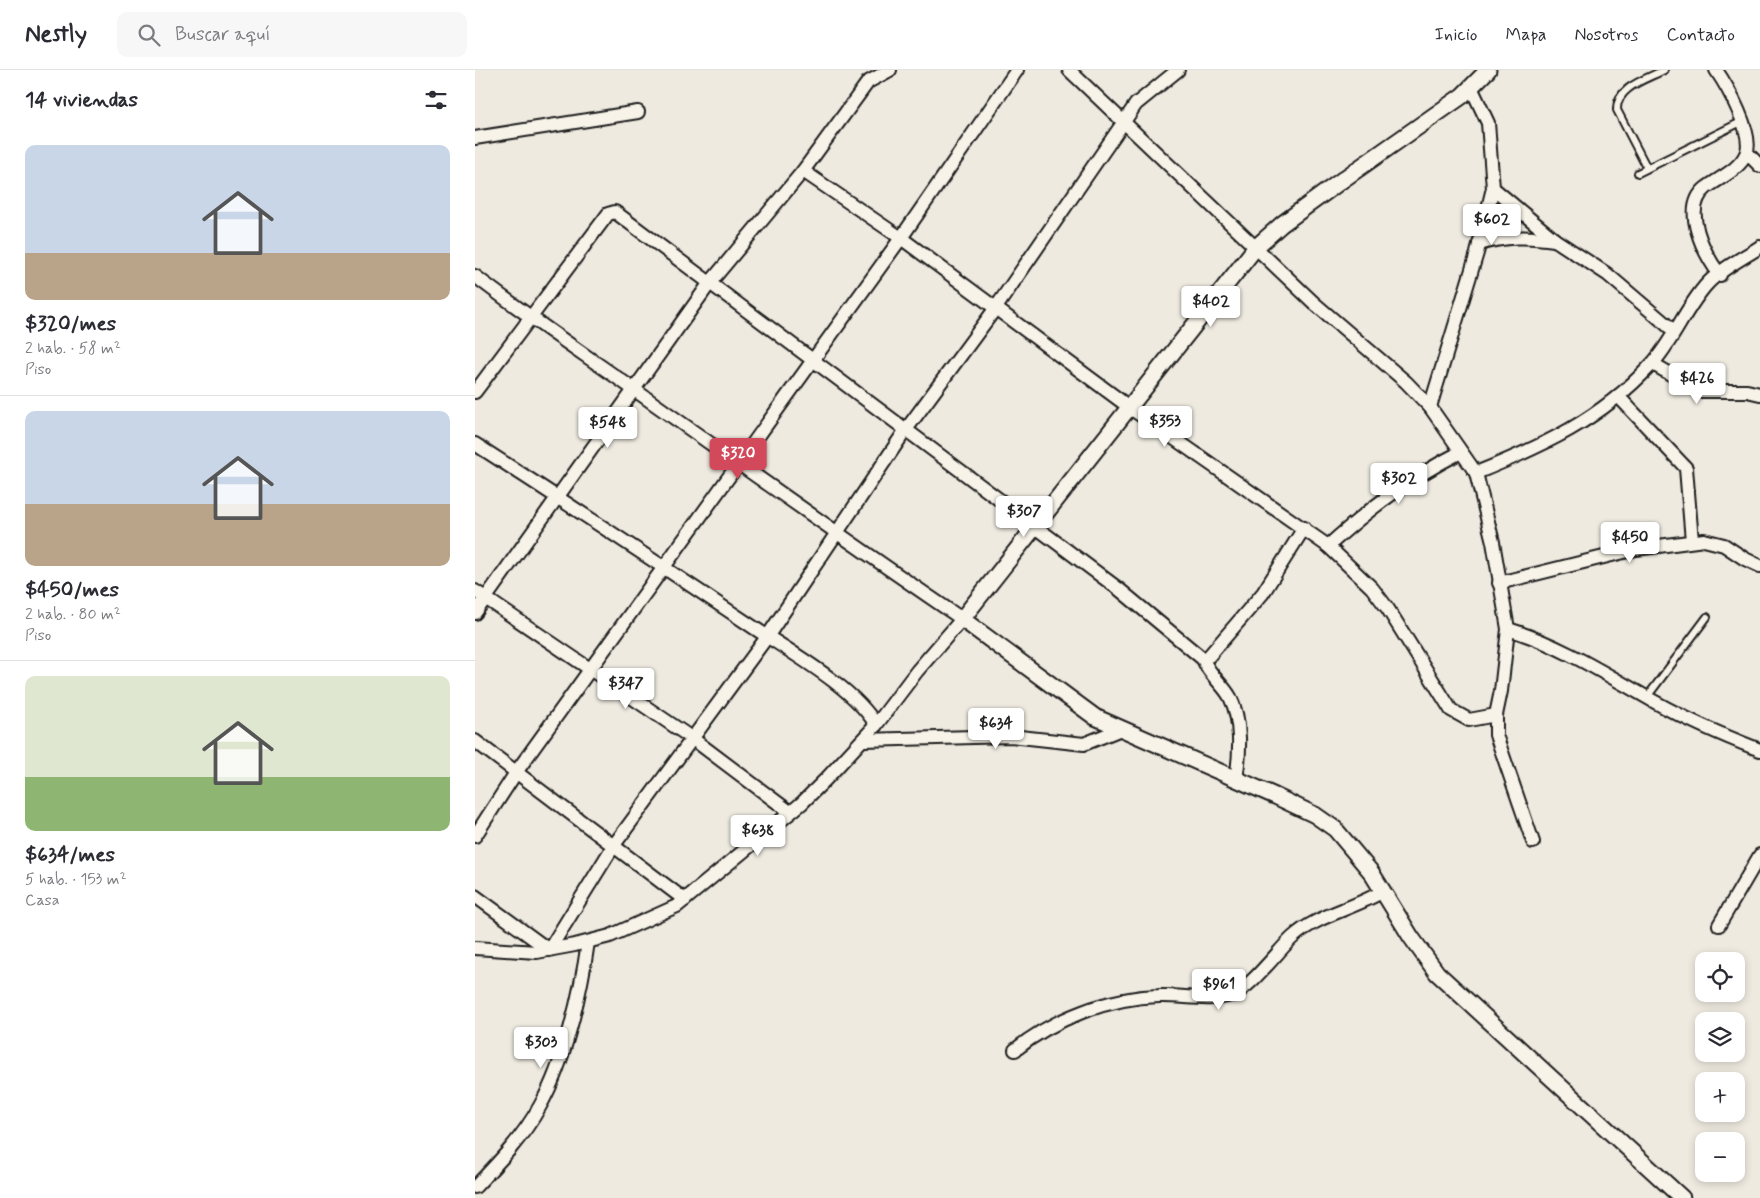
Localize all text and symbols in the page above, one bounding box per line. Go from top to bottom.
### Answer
search box [117,12,467,57]
text: Nestly [25,19,87,50]
icon: search [135,21,163,49]
text: Buscar aquí [175,22,270,47]
text: Inicio [1435,23,1477,47]
text: Mapa [1505,23,1546,47]
text: Nosotros [1574,23,1639,47]
text: Contacto [1667,23,1735,47]
text: 14 viviendas [25,86,138,114]
icon: filters [422,86,450,114]
icon: home [193,178,283,268]
pin: $602 [1462,204,1522,246]
text: $602 [1474,209,1510,230]
pin: $402 [1181,286,1241,328]
text: $402 [1192,291,1230,312]
text: $320/mes [25,310,116,338]
text: 2 hab. · 58 m² [25,338,121,359]
text: Piso [25,359,51,380]
pin: $426 [1667,362,1727,405]
text: $426 [1680,368,1714,389]
pin: $548 [578,406,638,449]
pin: $353 [1135,406,1195,448]
text: $353 [1149,411,1181,432]
text: $548 [589,412,627,433]
pin: $320 [708,438,768,480]
icon: home [193,443,283,533]
text: $320 [721,443,755,464]
pin: $302 [1369,462,1429,505]
text: $302 [1381,468,1417,489]
pin: $307 [994,496,1054,538]
text: $307 [1007,501,1041,522]
pin: $450 [1600,522,1660,564]
text: $450 [1612,527,1648,548]
text: $450/mes [25,576,119,604]
text: 2 hab. · 80 m² [25,604,121,625]
text: Piso [25,625,51,646]
pin: $347 [596,668,656,710]
text: $347 [608,673,644,694]
icon: home [193,708,283,798]
pin: $634 [966,708,1026,750]
text: $634 [979,713,1013,734]
pin: $638 [728,814,788,857]
text: $638 [741,820,775,841]
text: $634/mes [25,841,115,869]
text: 5 hab. · 153 m² [25,869,127,890]
text: Casa [25,890,60,911]
map controls [1695,952,1745,1182]
button: locate [1695,952,1745,1002]
pin: $961 [1189,968,1249,1011]
text: $961 [1203,974,1235,995]
button: layers [1695,1012,1745,1062]
pin: $303 [511,1026,571,1069]
text: $303 [525,1032,557,1053]
button: + [1695,1072,1745,1122]
button: − [1695,1132,1745,1182]

